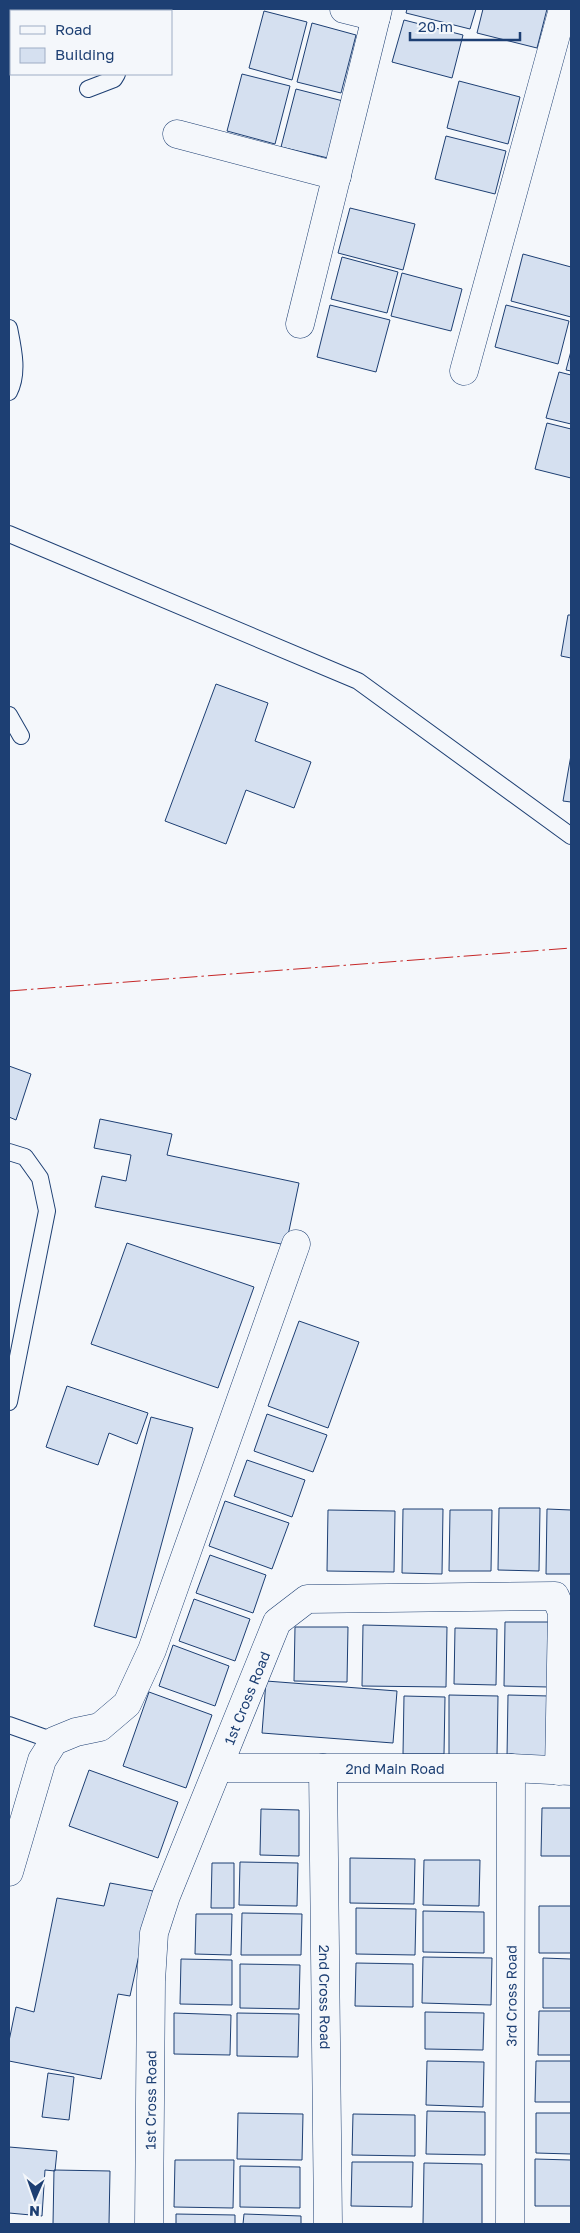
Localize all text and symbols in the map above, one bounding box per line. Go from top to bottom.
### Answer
legend [10,10,172,75]
scale bar [410,10,520,42]
text: 20 m [418,17,453,35]
text: Road [55,20,92,38]
text: Building [55,45,115,63]
street label: 1st Cross Road [220,1648,273,1747]
street label: 2nd Main Road [345,1760,445,1777]
street label: 2nd Cross Road [316,1944,335,2049]
street label: 3rd Cross Road [502,1945,519,2047]
street label: 1st Cross Road [141,2050,159,2150]
north arrow [10,2173,60,2223]
text: N [29,2203,40,2220]

